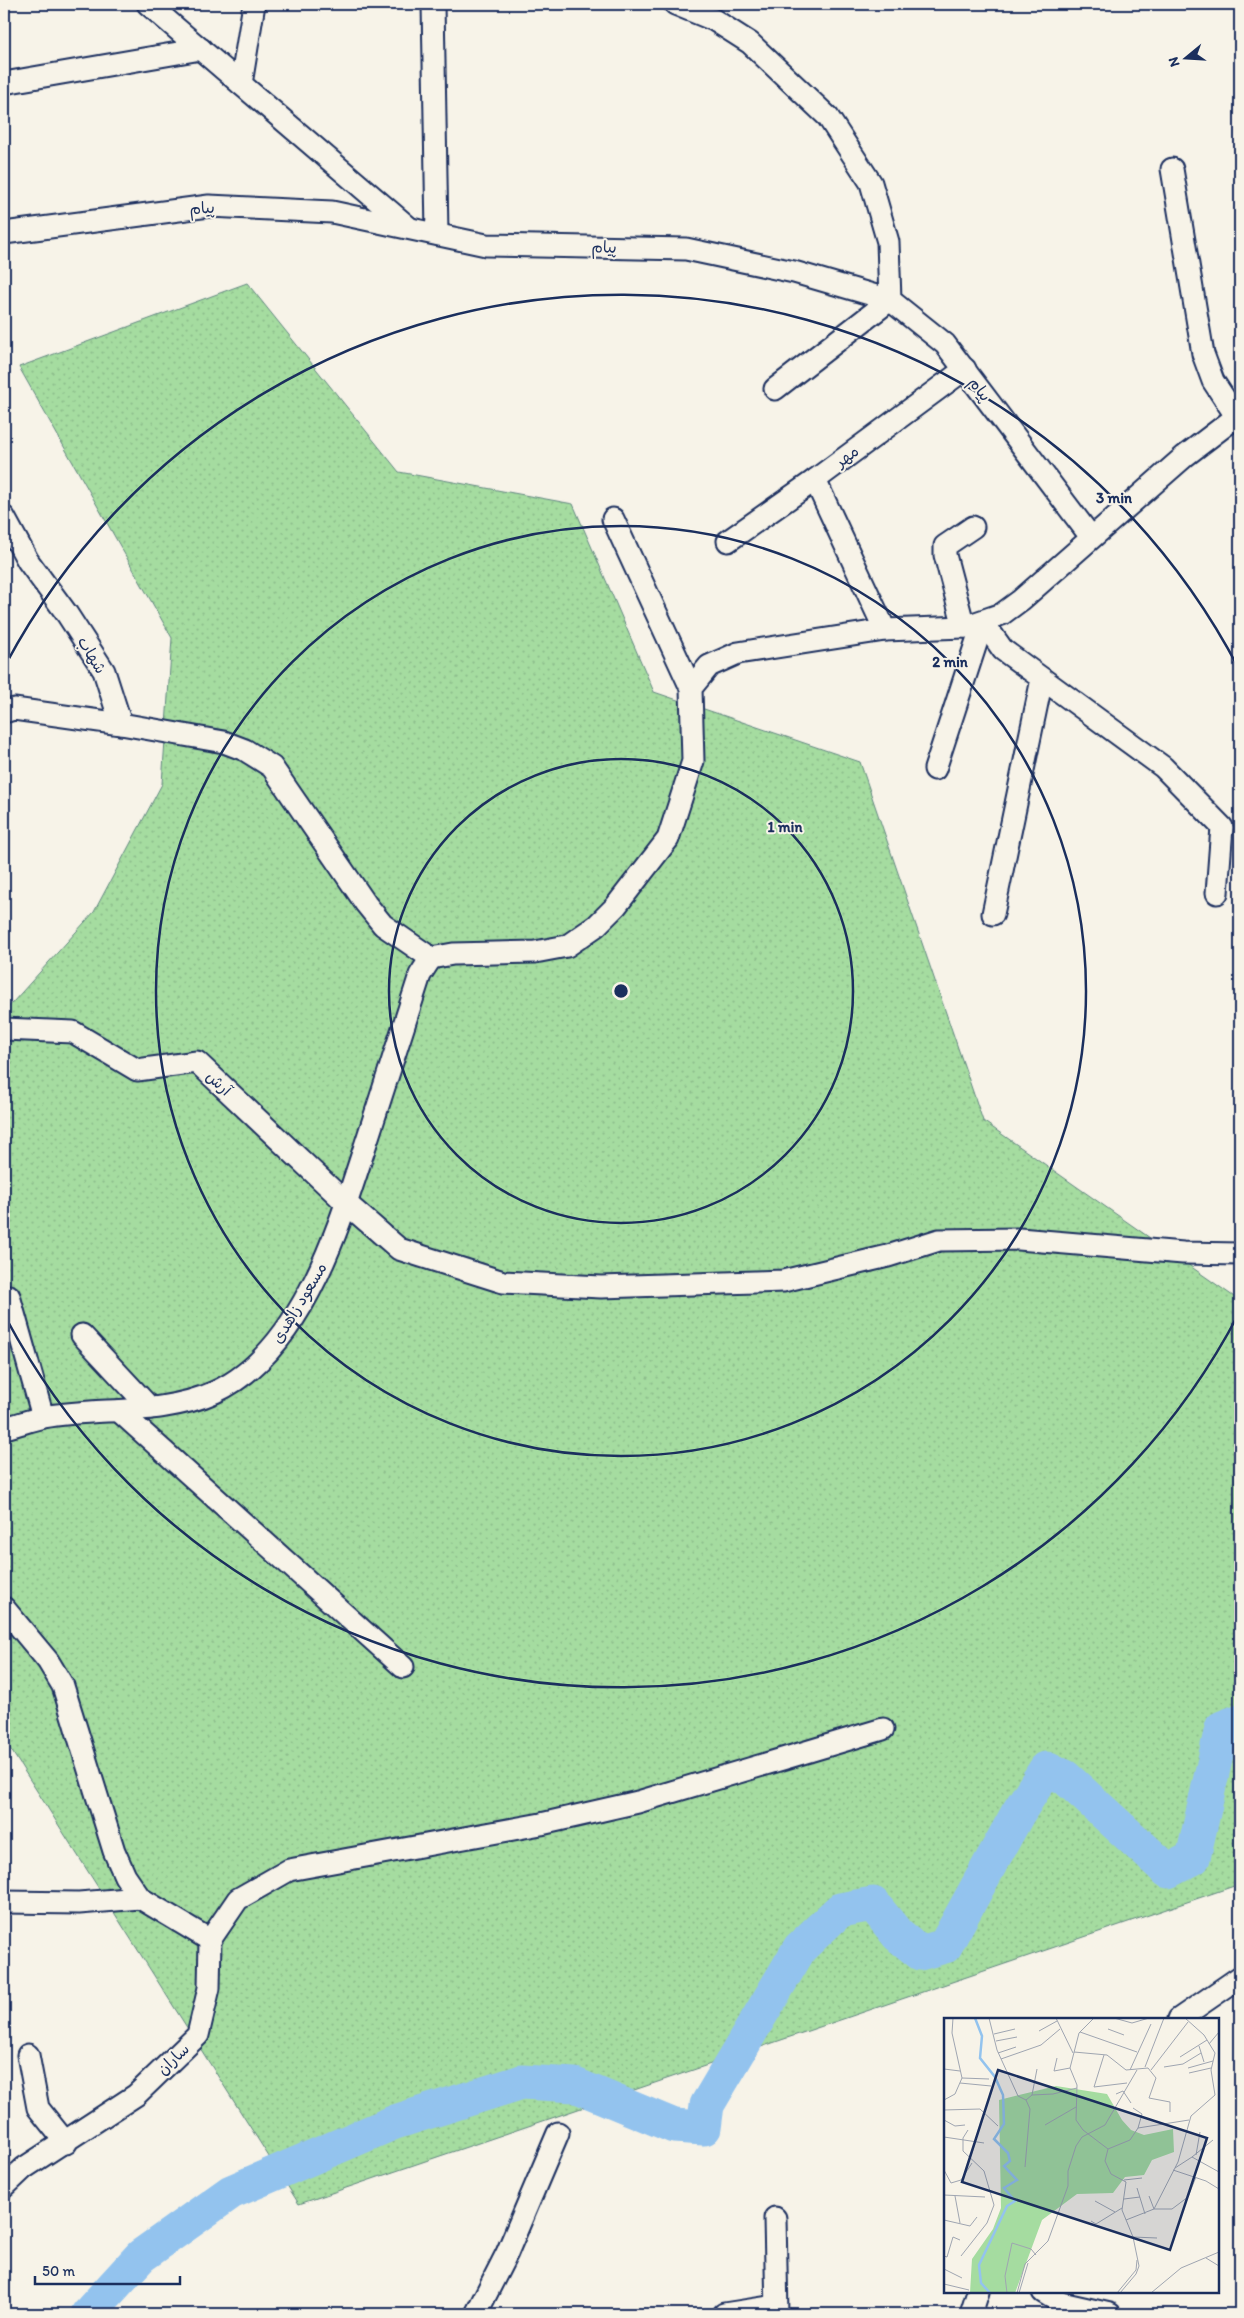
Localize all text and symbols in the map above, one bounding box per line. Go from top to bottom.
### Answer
north arrow [1162,32,1212,82]
text: N [1165,55,1184,69]
street label: پیام [189,198,216,221]
street label: پیام [591,237,617,260]
street label: پیام [962,373,995,407]
street label: مهر [830,441,862,472]
text: 3 min [1096,489,1133,507]
street label: شهاب [74,633,110,677]
text: 2 min [932,653,969,671]
text: 1 min [768,818,803,836]
centre of rings [612,982,630,1000]
street label: آرش [202,1066,237,1100]
street label: مسعود زاهدی [267,1259,331,1347]
inset map [944,2018,1219,2293]
street label: ساران [153,2039,193,2079]
scale bar [35,2253,180,2285]
text: 50 m [42,2262,75,2280]

